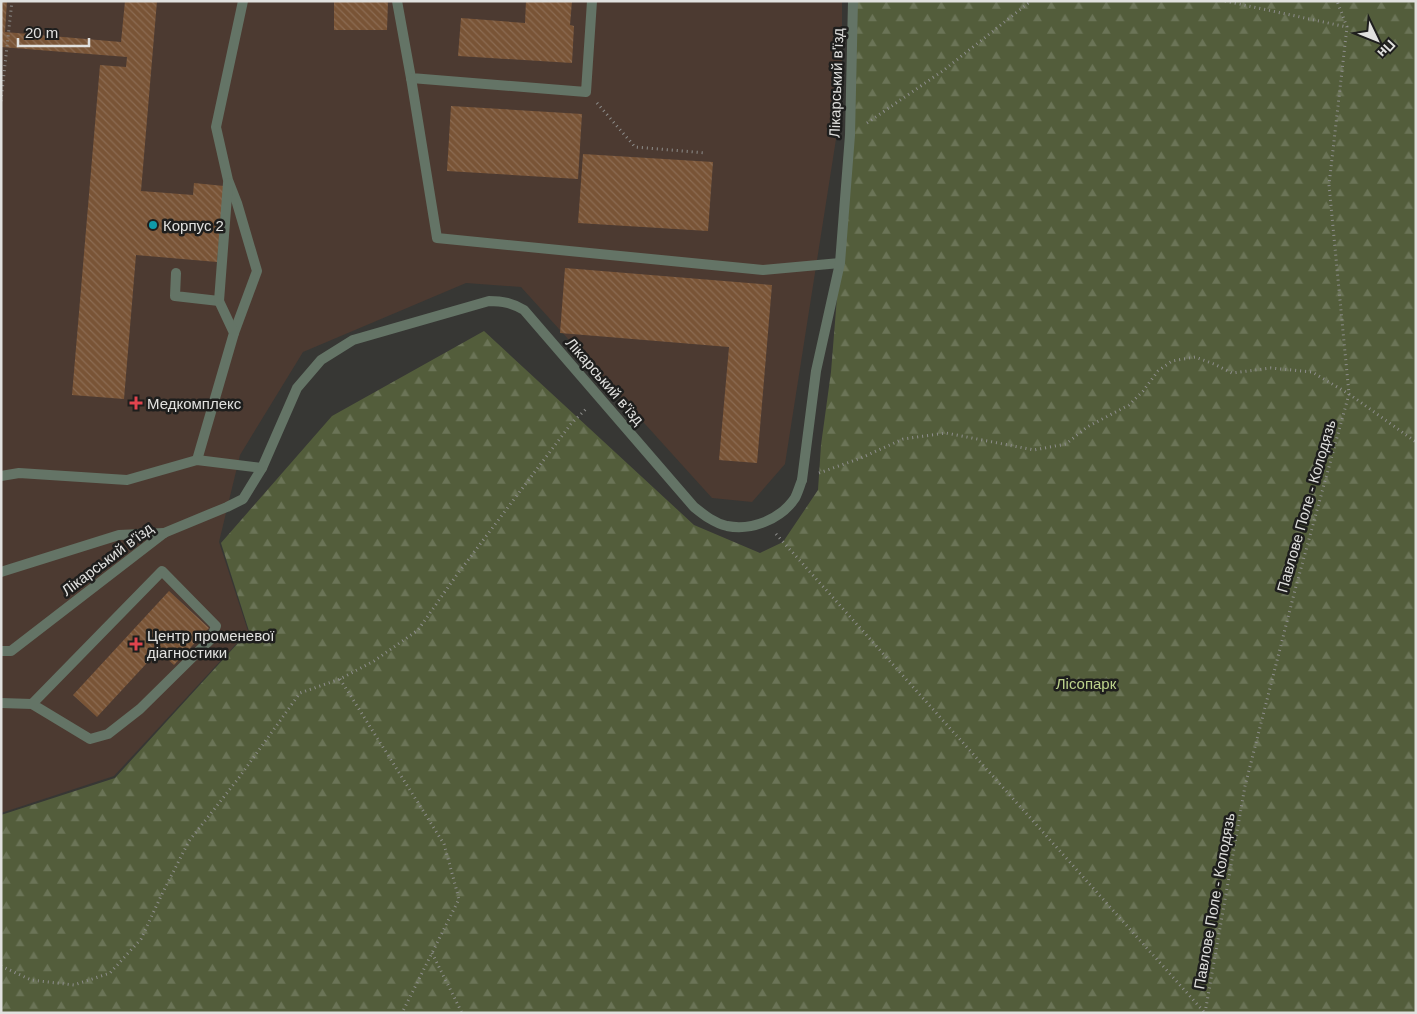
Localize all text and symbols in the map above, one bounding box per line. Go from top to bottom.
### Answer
scale bar [18,15,89,47]
north arrow [1352,15,1402,65]
text: 20 m [25,24,58,41]
street label: Лікарський в'їзд [826,28,846,138]
text: Пн [1374,37,1399,61]
place label: Корпус 2 [163,217,224,234]
marker: Корпус 2 [147,219,159,231]
street label: Лікарський в'їзд [563,334,648,428]
place label: Медкомплекс [147,395,242,412]
marker: Медкомплекс [129,396,143,410]
street label: Павлове Поле - Колодязь [1273,418,1339,594]
street label: Лікарський в'їзд [58,519,156,599]
place label: Центр променевої діагностики [147,627,275,661]
marker: Центр променевої діагностики [129,637,143,651]
park label: Лісопарк [1056,675,1117,692]
street label: Павлове Поле - Колодязь [1190,811,1238,991]

